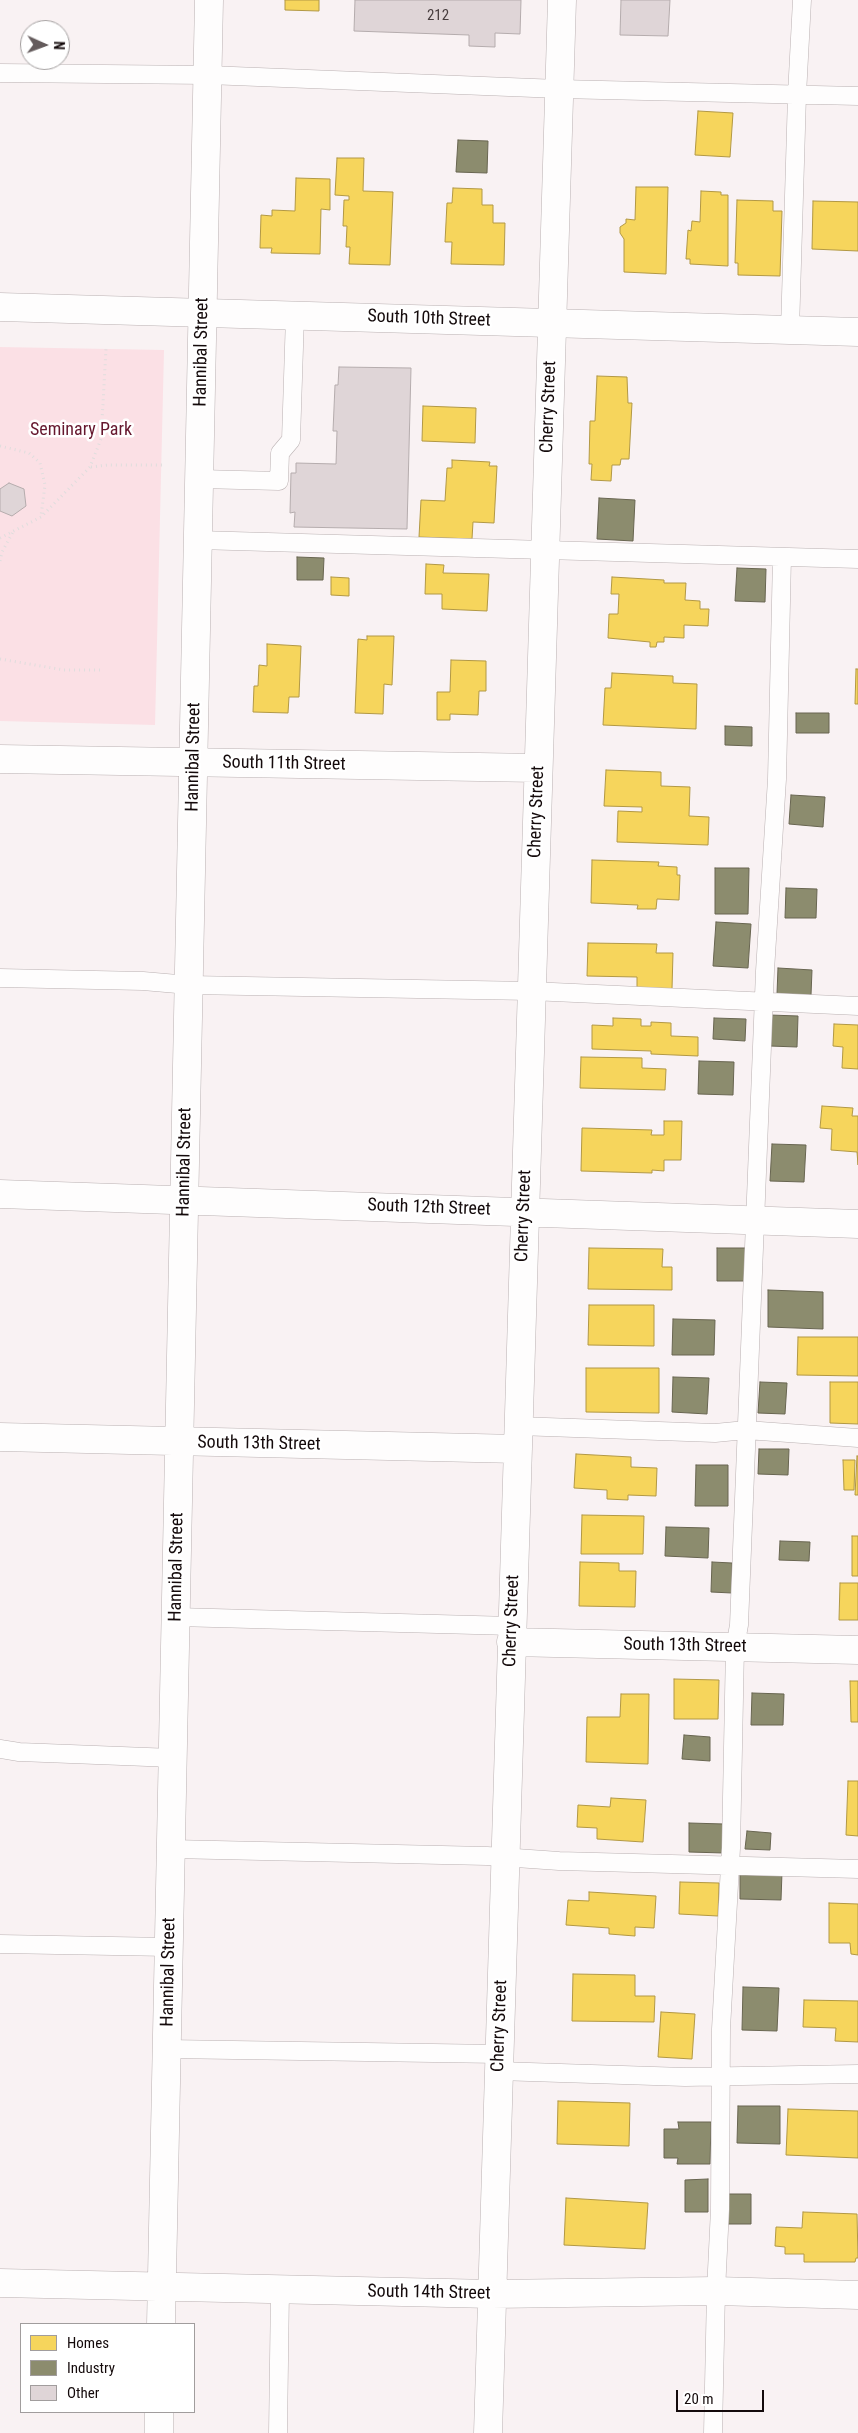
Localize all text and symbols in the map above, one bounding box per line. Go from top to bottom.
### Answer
house number: 212 [427,7,449,25]
north arrow [20,20,70,70]
text: N [51,41,67,50]
street label: Hannibal Street [190,297,214,407]
street label: South 10th Street [367,306,491,332]
street label: Cherry Street [537,361,561,453]
park label: Seminary Park [30,419,132,441]
street label: Hannibal Street [182,702,206,812]
street label: South 11th Street [222,752,346,776]
street label: Cherry Street [525,766,549,858]
street label: Hannibal Street [173,1107,197,1217]
street label: Cherry Street [512,1170,536,1262]
street label: South 12th Street [367,1195,491,1221]
street label: South 13th Street [197,1432,321,1456]
street label: Hannibal Street [165,1512,189,1622]
street label: Cherry Street [500,1575,524,1667]
street label: South 13th Street [623,1634,747,1658]
street label: Hannibal Street [157,1917,181,2027]
street label: Cherry Street [488,1980,512,2072]
street label: South 14th Street [367,2281,491,2305]
legend [20,2323,195,2413]
text: Homes [67,2334,109,2352]
text: Industry [67,2359,115,2377]
scale bar [678,2380,766,2412]
text: Other [67,2384,99,2402]
text: 20 m [684,2390,714,2408]

